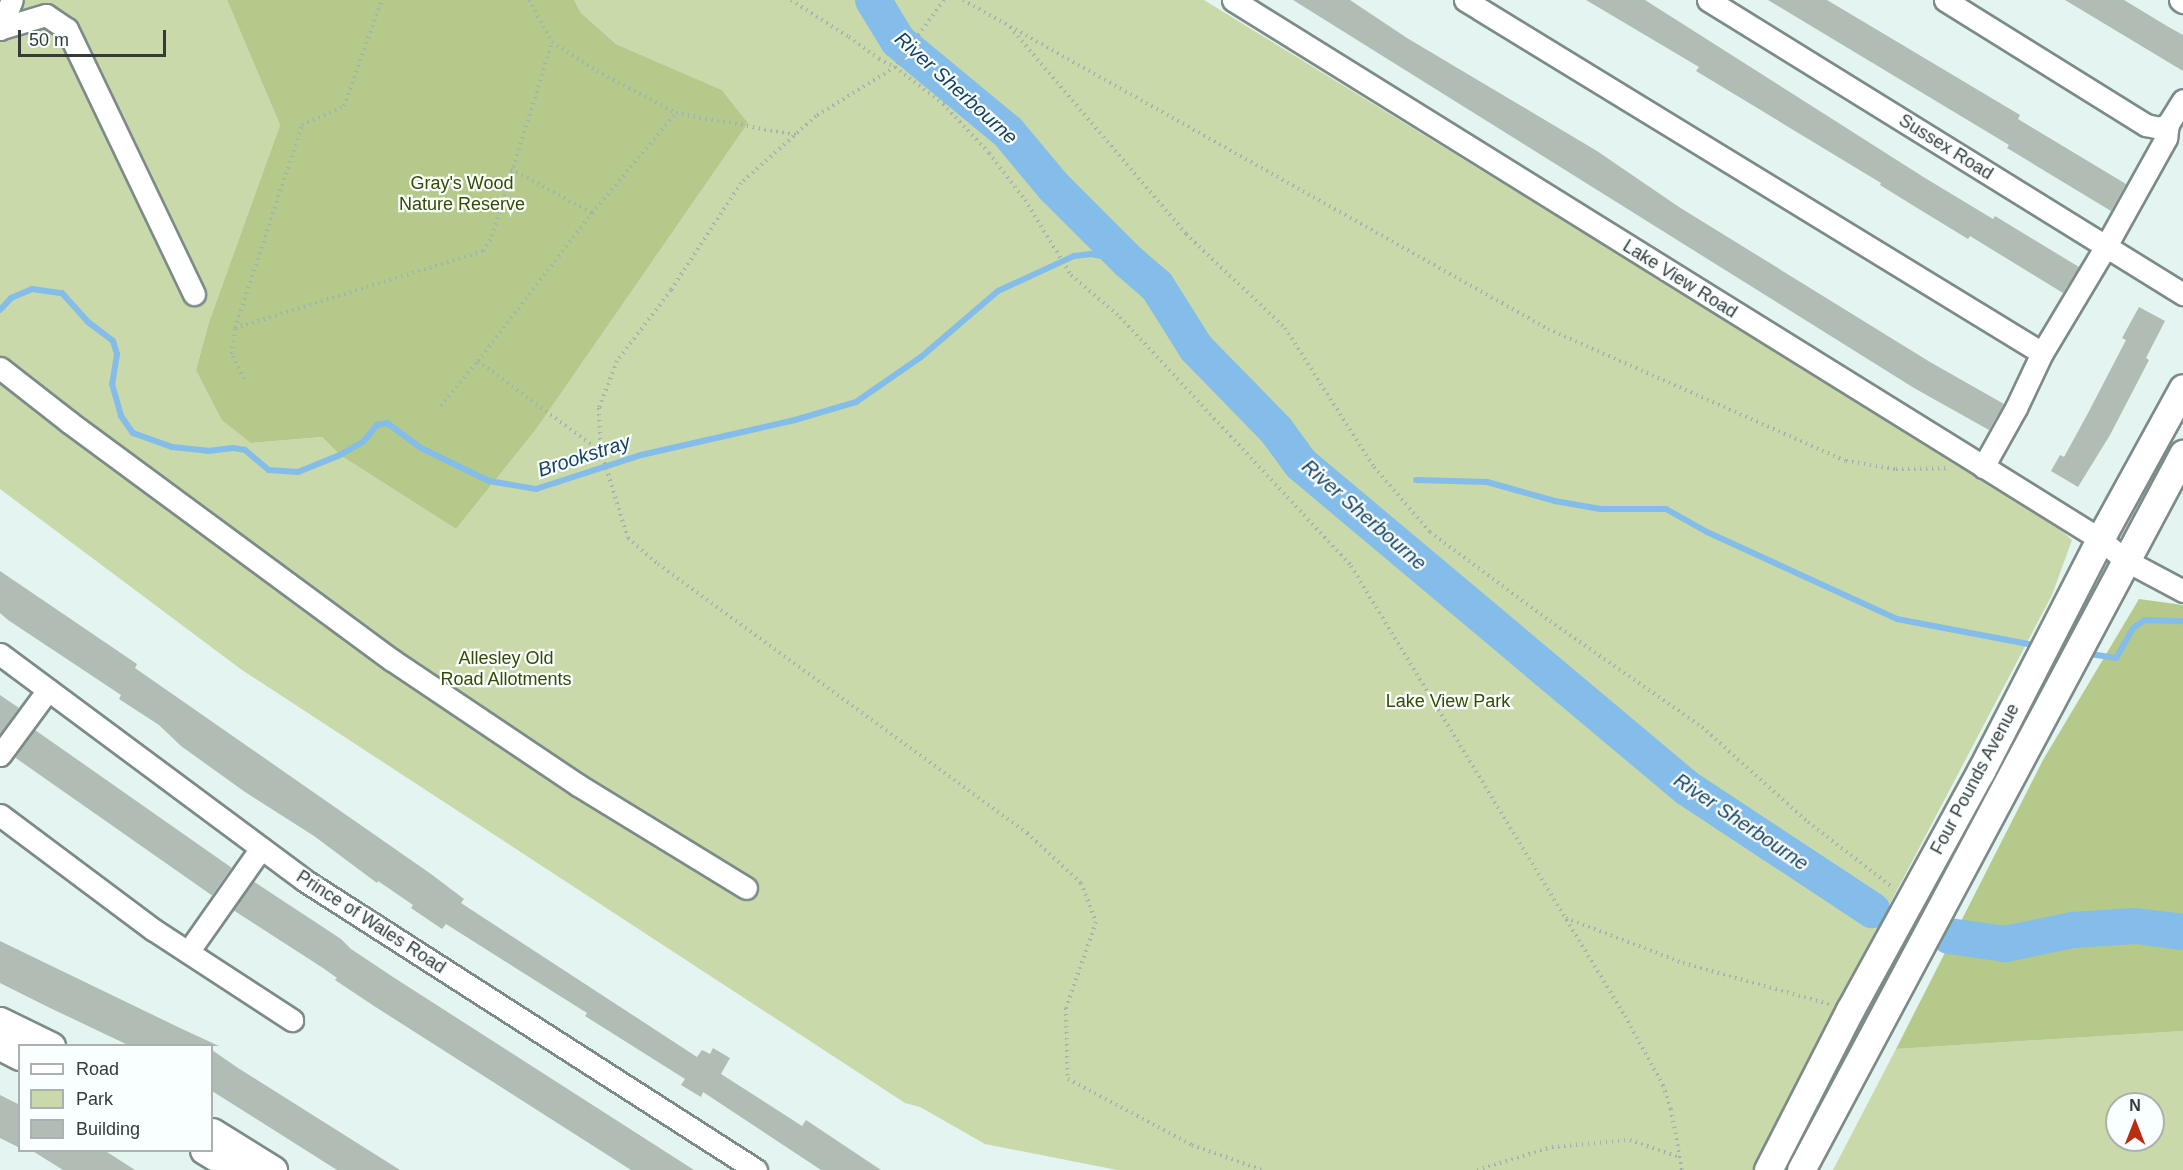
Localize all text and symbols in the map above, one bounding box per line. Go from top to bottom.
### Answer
scale bar [21,18,170,56]
water label: River Sherbourne [890,27,1022,149]
text: 50 m [29,30,69,50]
street label: Sussex Road [1895,109,1997,185]
park label: Gray's Wood Nature Reserve [399,173,525,216]
street label: Lake View Road [1619,235,1741,323]
water label: Brookstray [535,430,633,482]
water label: River Sherbourne [1297,455,1431,575]
park label: Allesley Old Road Allotments [440,648,572,690]
park label: Lake View Park [1386,690,1510,712]
street label: Four Pounds Avenue [1926,699,2024,859]
water label: River Sherbourne [1669,768,1813,876]
street label: Prince of Wales Road [292,866,450,978]
legend [18,1044,213,1152]
text: Road [76,1059,119,1079]
text: Park [76,1089,113,1109]
north arrow [2105,1092,2165,1152]
text: N [2129,1097,2141,1114]
text: Building [76,1119,140,1139]

